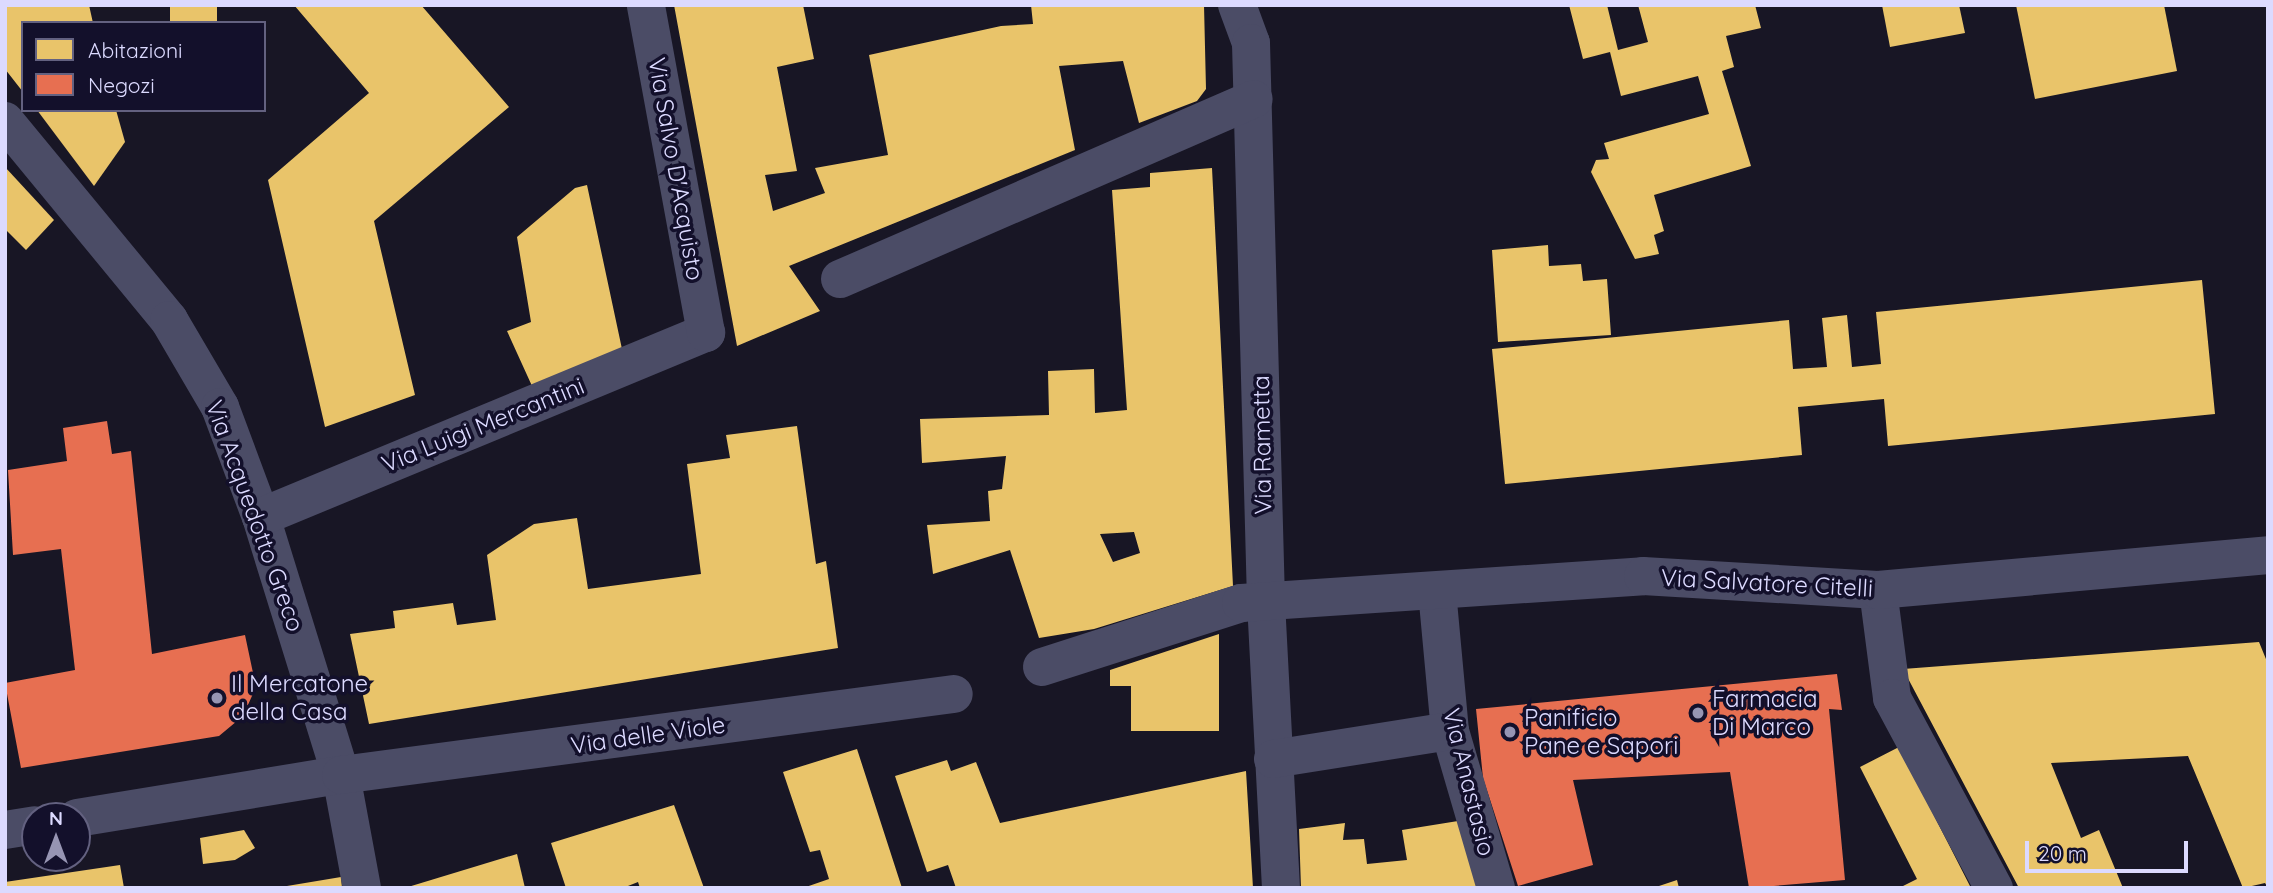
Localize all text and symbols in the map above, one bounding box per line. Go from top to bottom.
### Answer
legend [21,21,266,112]
text: Abitazioni [88,37,183,63]
street label: Via Salvo D'Acquisto [642,55,710,283]
text: Negozi [88,72,155,98]
street label: Via Luigi Mercantini [378,371,588,479]
street label: Via Rametta [1246,375,1278,515]
street label: Via Acquedotto Greco [200,396,310,636]
street label: Via Salvatore Citelli [1660,563,1874,603]
place label: Il Mercatone della Casa [231,670,368,726]
place label: Farmacia Di Marco [1712,685,1817,741]
marker: Il Mercatone della Casa [209,690,225,706]
place label: Panificio Pane e Sapori [1524,704,1678,760]
street label: Via Anastasio [1437,705,1501,859]
marker: Farmacia Di Marco [1690,705,1706,721]
street label: Via delle Viole [569,710,727,760]
marker: Panificio Pane e Sapori [1502,724,1518,740]
north arrow [21,802,91,872]
text: N [49,806,63,830]
scale bar [2028,826,2191,870]
text: 20 m [2038,840,2087,866]

